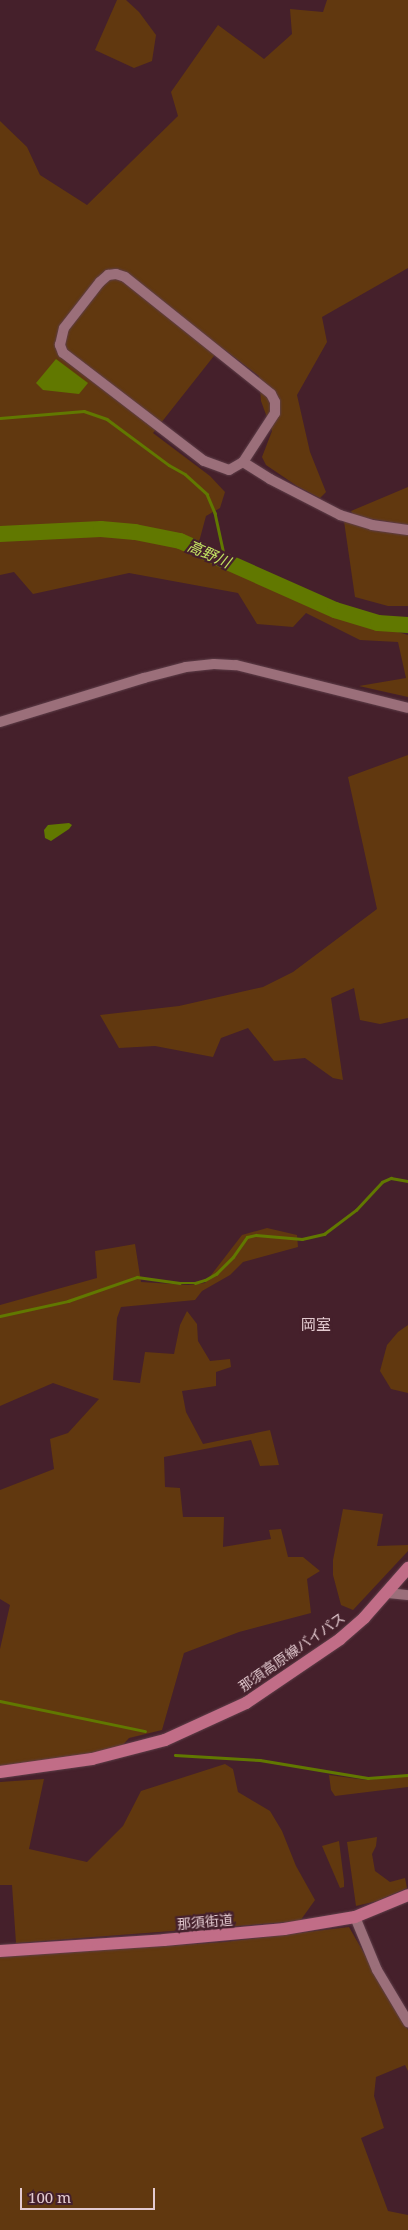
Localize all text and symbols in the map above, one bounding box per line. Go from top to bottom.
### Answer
water label: 高野川 [185,537,233,571]
district label: 岡室 [301,1316,331,1334]
street label: 那須高原線バイパス [236,1609,348,1695]
street label: 那須街道 [176,1911,234,1933]
scale bar [22,2178,158,2210]
text: 100 m [28,2187,71,2207]

